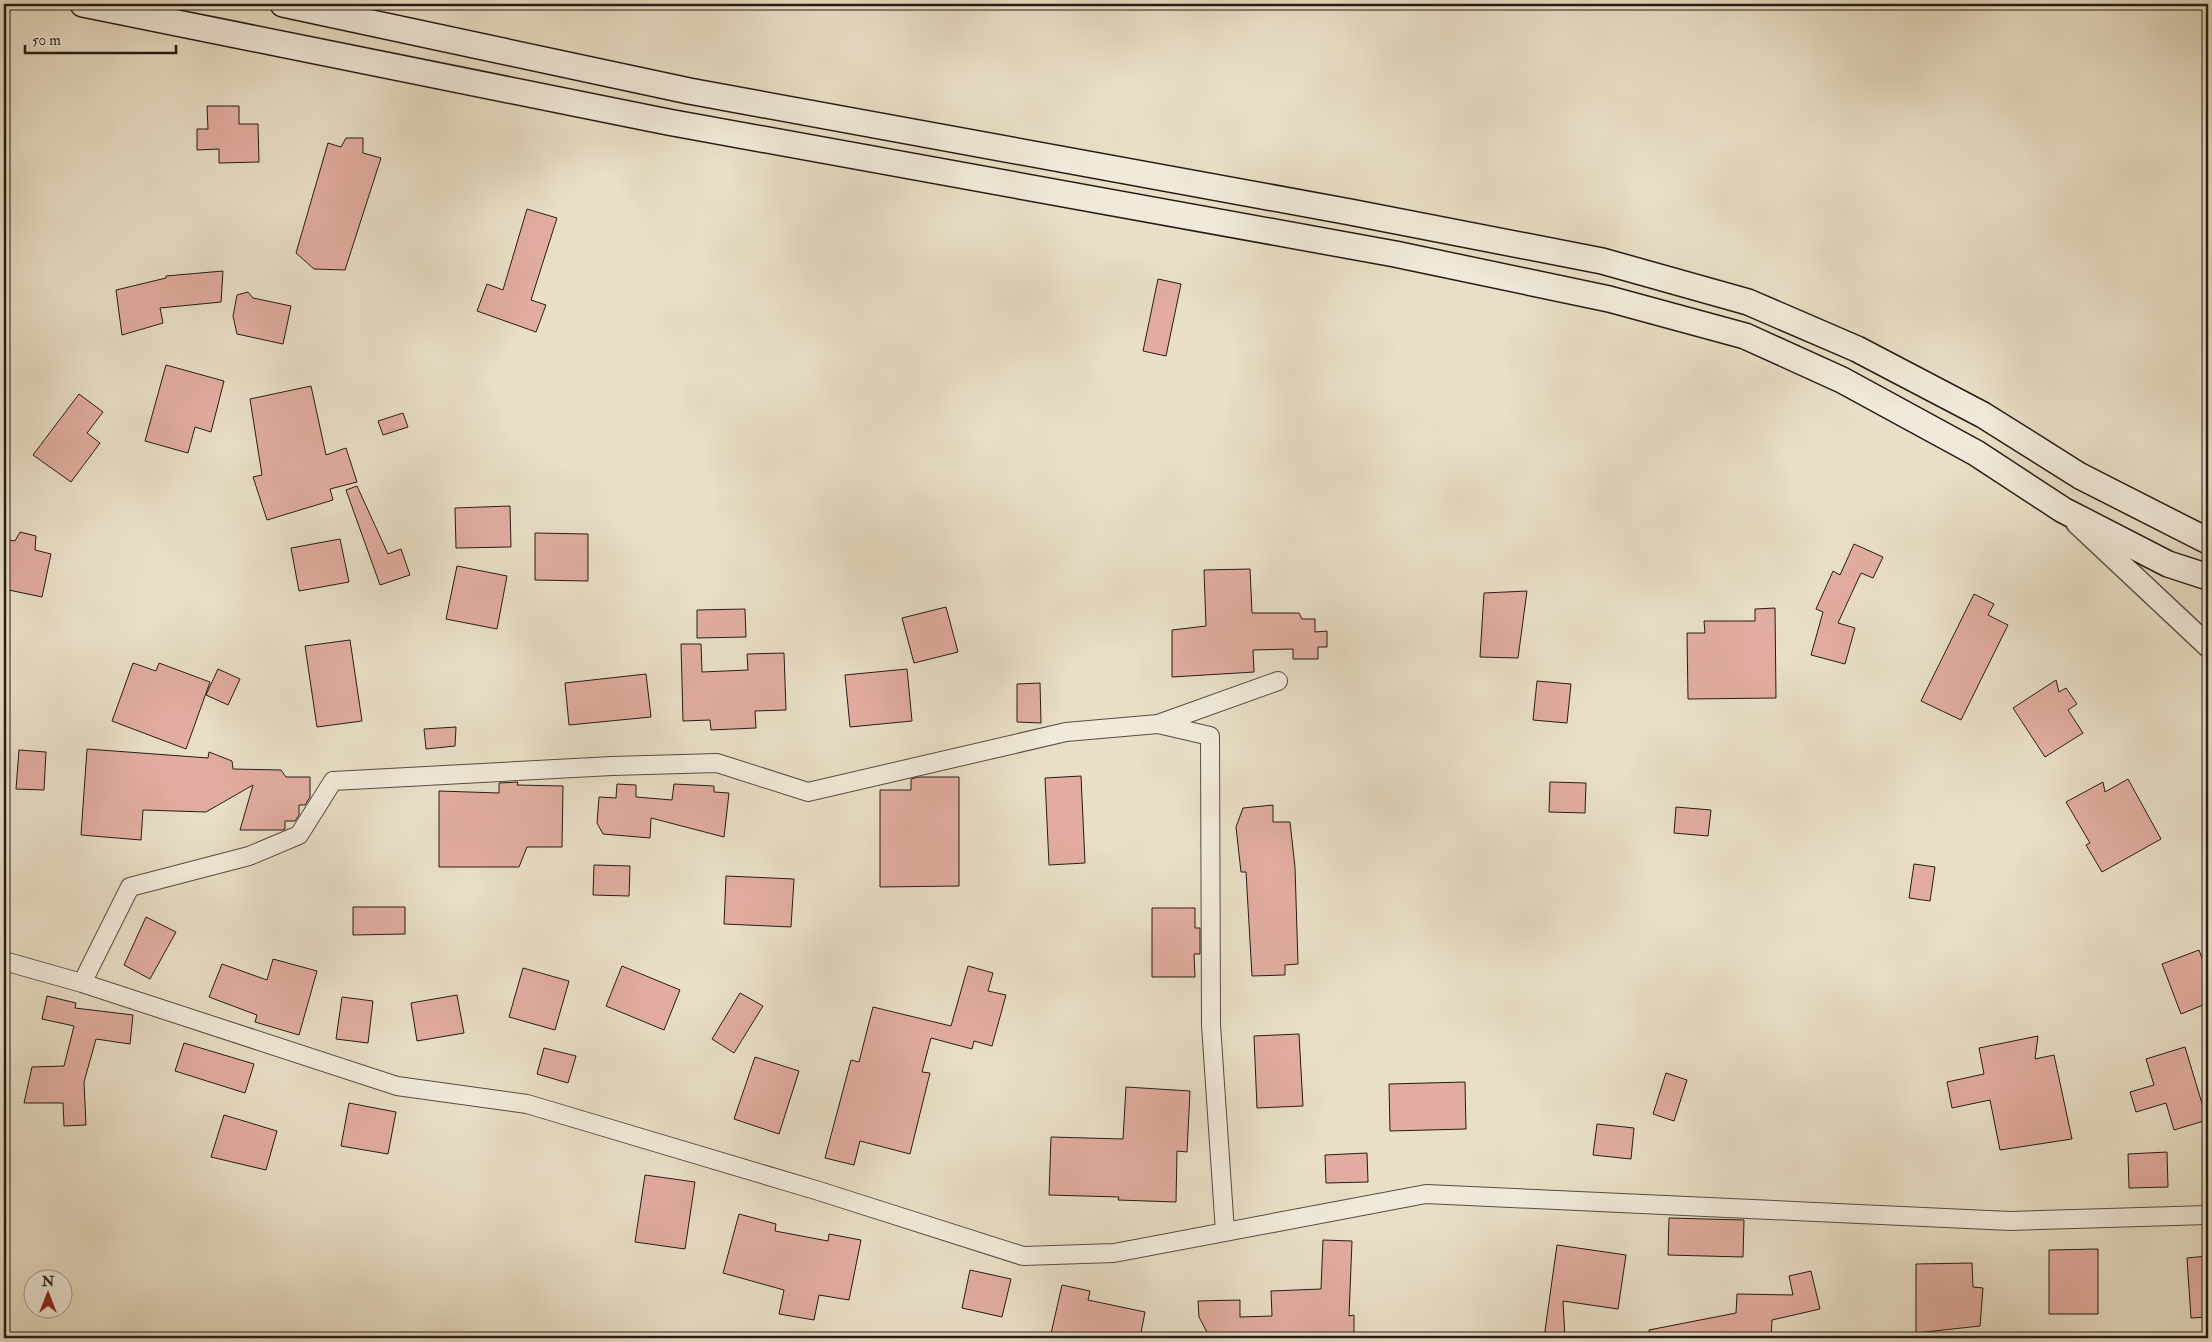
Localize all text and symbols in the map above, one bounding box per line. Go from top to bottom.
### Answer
scale bar [25,22,176,54]
text: 50 m [32,31,61,50]
north arrow [22,1270,72,1320]
text: N [41,1273,55,1290]

